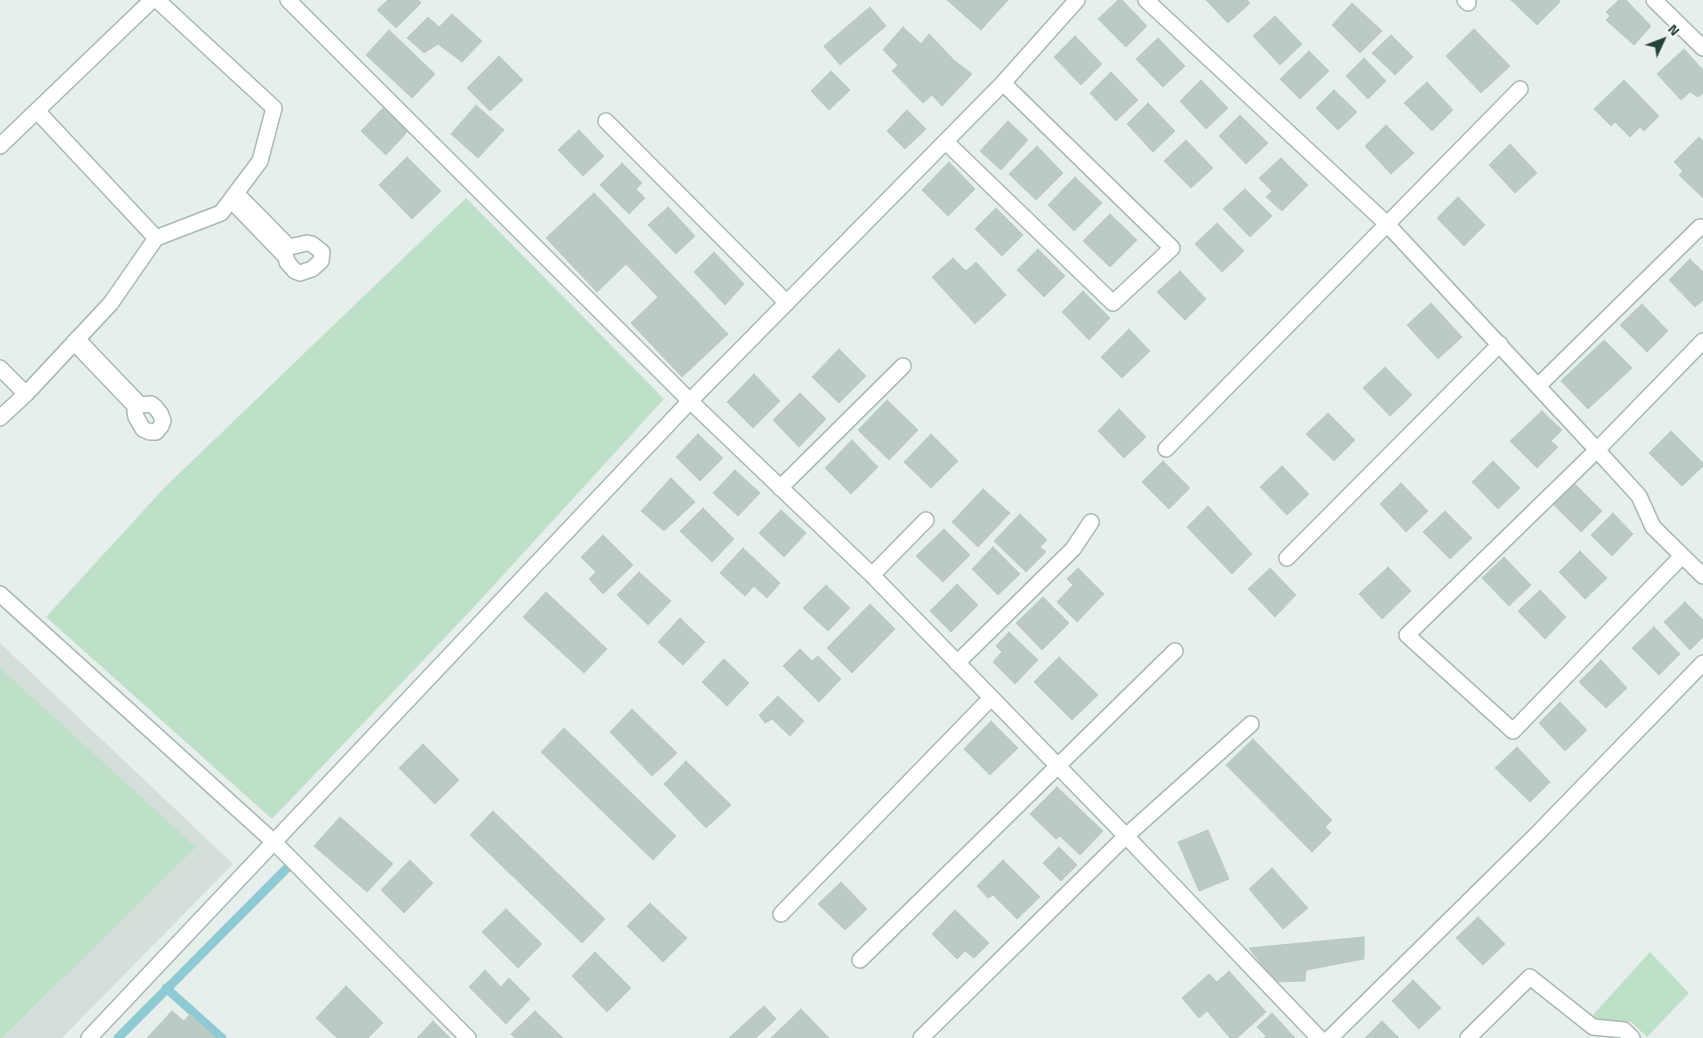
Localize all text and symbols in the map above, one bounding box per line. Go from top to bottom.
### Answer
north arrow [1638,15,1688,65]
text: N [1663,19,1685,40]

